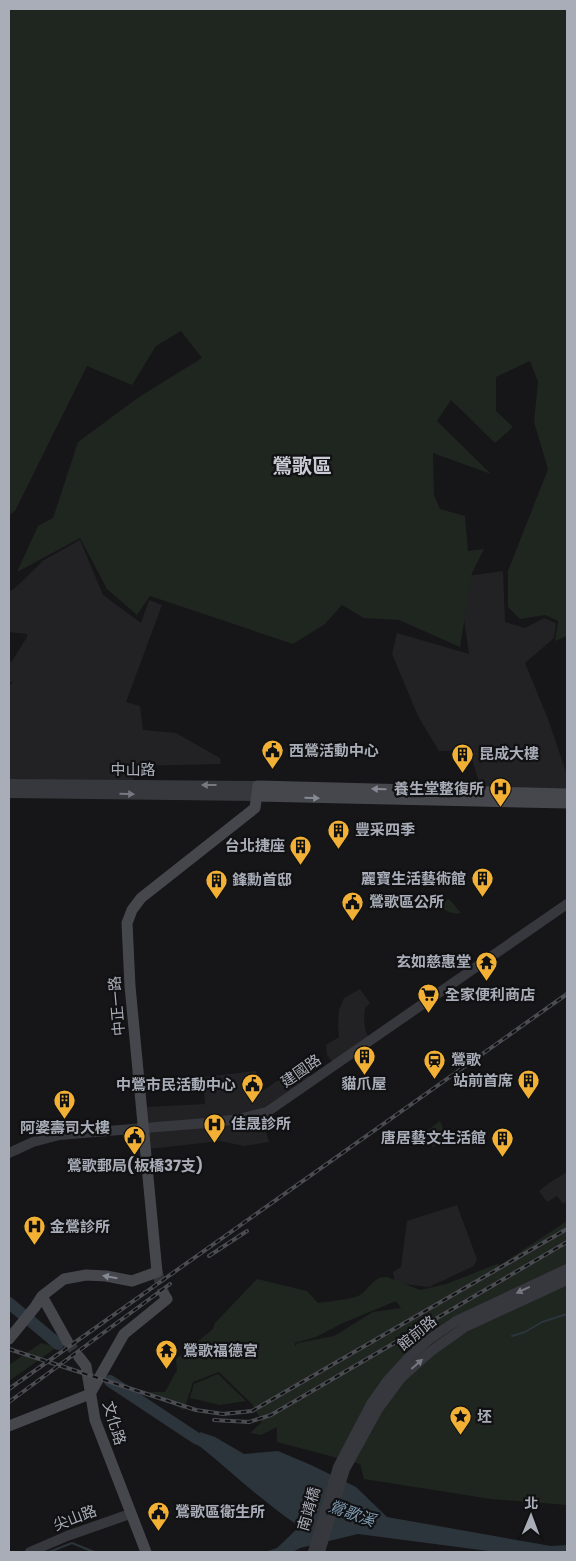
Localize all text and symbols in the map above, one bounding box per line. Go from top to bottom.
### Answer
district label: 鶯歌區 [272,452,332,480]
public building icon: 西鶯活動中心 [261,739,285,770]
place label: 西鶯活動中心 [289,740,379,761]
building icon: 昆成大樓 [451,742,475,773]
place label: 昆成大樓 [479,743,539,764]
street label: 中山路 [110,759,156,780]
hospital icon: 養生堂整復所 [488,777,512,808]
place label: 養生堂整復所 [394,778,484,799]
one-way arrow [201,781,217,789]
one-way arrow [370,784,386,792]
one-way arrow [120,790,136,798]
one-way arrow [304,794,320,802]
building icon: 豐采四季 [327,818,351,849]
place label: 豐采四季 [355,819,415,840]
building icon: 台北捷座 [289,834,313,865]
place label: 台北捷座 [225,835,285,856]
building icon: 麗寶生活藝術館 [470,867,494,898]
building icon: 鋒勳首邸 [204,868,228,899]
place label: 麗寶生活藝術館 [361,868,466,889]
place label: 鋒勳首邸 [232,869,292,890]
public building icon: 鶯歌區公所 [341,890,365,921]
place label: 鶯歌區公所 [369,891,444,912]
temple icon: 玄如慈惠堂 [475,950,499,981]
place label: 玄如慈惠堂 [396,951,471,972]
street label: 中正一路 [103,975,130,1037]
supermarket icon: 全家便利商店 [417,983,441,1014]
place label: 全家便利商店 [445,984,535,1005]
building icon: 貓爪屋 [352,1044,376,1075]
station icon: 鶯歌 [423,1048,447,1079]
street label: 建國路 [276,1049,325,1092]
place label: 鶯歌 [451,1049,481,1070]
building icon: 站前首席 [517,1069,541,1100]
place label: 站前首席 [453,1070,513,1091]
public building icon: 中鶯市民活動中心 [240,1073,264,1104]
place label: 貓爪屋 [341,1073,387,1094]
place label: 中鶯市民活動中心 [116,1074,236,1095]
building icon: 阿婆壽司大樓 [53,1088,77,1119]
hospital icon: 佳晟診所 [203,1112,227,1143]
place label: 佳晟診所 [231,1113,291,1134]
place label: 阿婆壽司大樓 [20,1117,110,1138]
public building icon: 鶯歌郵局(板橋37支) [123,1125,147,1156]
building icon: 唐居藝文生活館 [490,1126,514,1157]
place label: 唐居藝文生活館 [381,1127,486,1148]
place label: 鶯歌郵局(板橋37支) [67,1155,203,1176]
hospital icon: 金鶯診所 [22,1215,46,1246]
place label: 金鶯診所 [50,1216,110,1237]
one-way arrow [102,1272,118,1280]
one-way arrow [516,1286,530,1294]
street label: 館前路 [393,1310,441,1355]
temple icon: 鶯歌福德宮 [155,1339,179,1370]
place label: 鶯歌福德宮 [183,1340,258,1361]
one-way arrow [410,1358,423,1369]
street label: 文化路 [98,1398,131,1447]
place icon: 坯 [449,1405,473,1436]
place label: 坯 [477,1406,492,1427]
street label: 南靖橋 [292,1484,325,1533]
north arrow [506,1491,556,1541]
text: 北 [524,1493,538,1513]
water label: 鶯歌溪 [325,1495,380,1533]
street label: 尖山路 [50,1500,100,1535]
public building icon: 鶯歌區衛生所 [147,1500,171,1531]
place label: 鶯歌區衛生所 [175,1501,265,1522]

